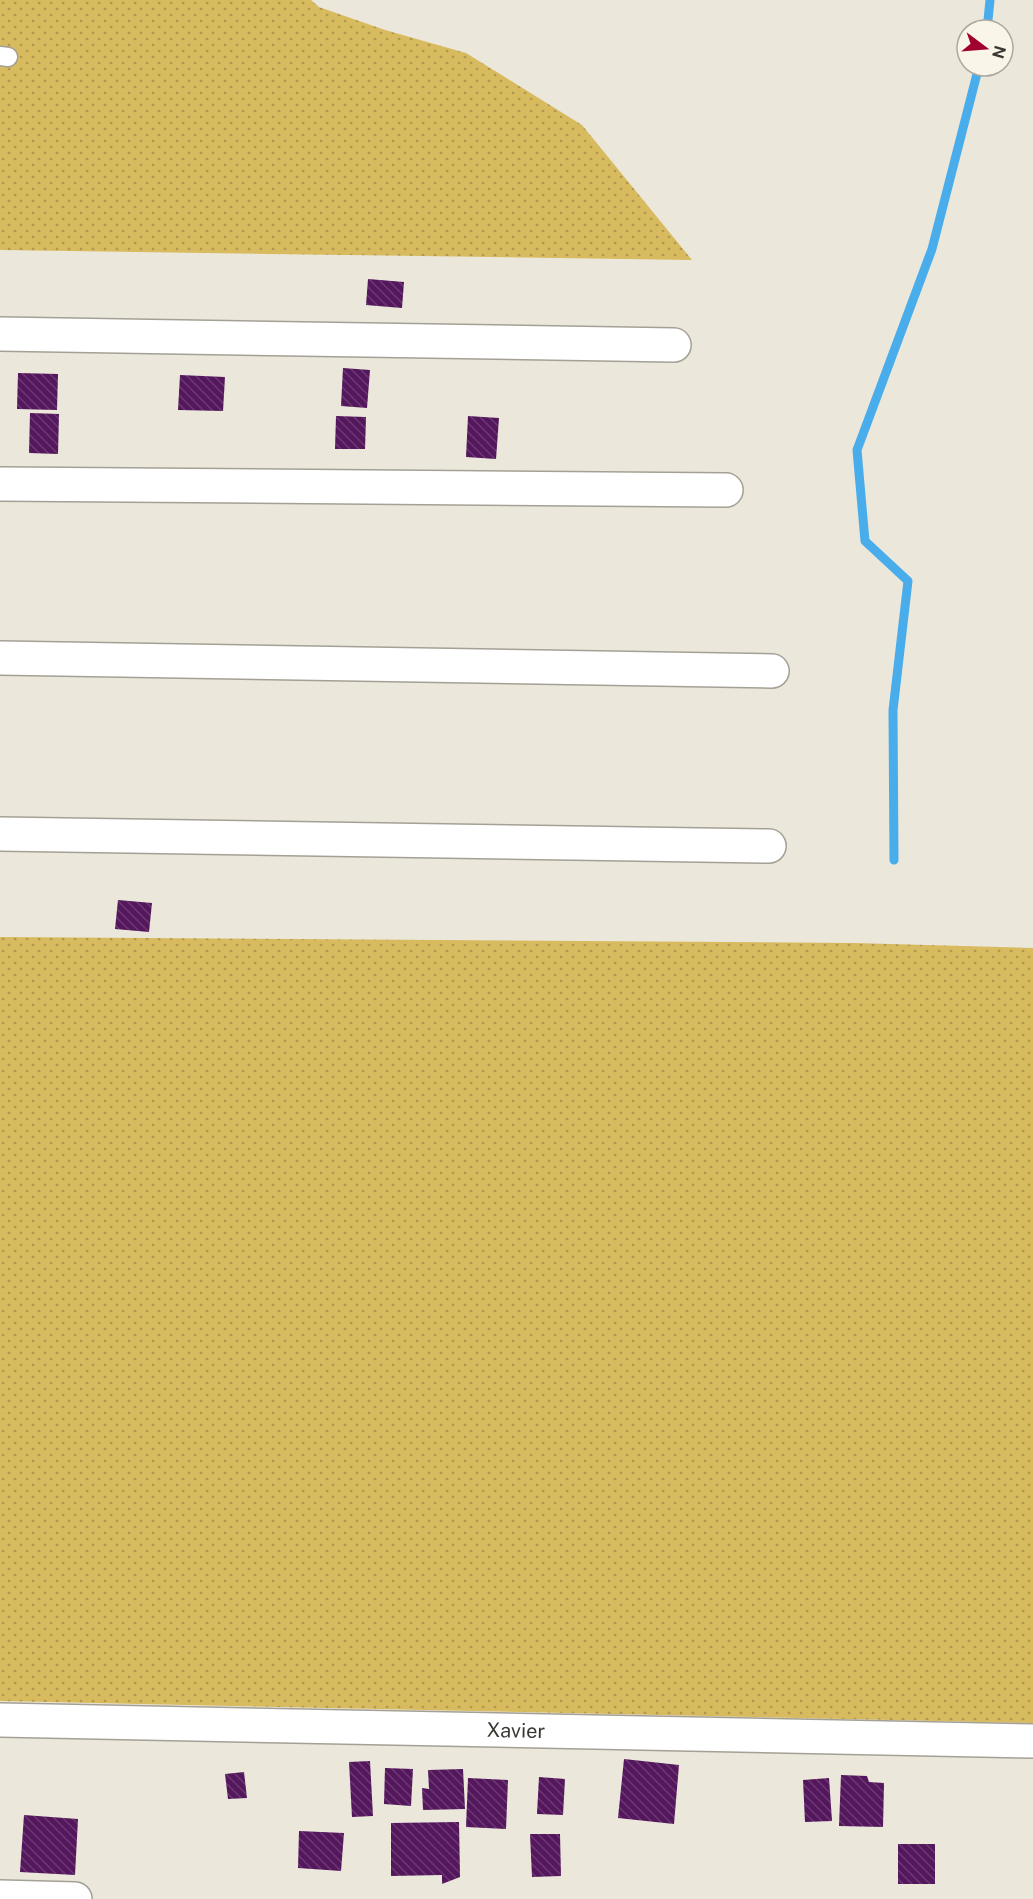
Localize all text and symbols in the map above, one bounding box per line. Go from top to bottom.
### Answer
north arrow [955,18,1015,78]
text: N [988,43,1010,61]
street label: Xavier [486,1718,546,1743]

